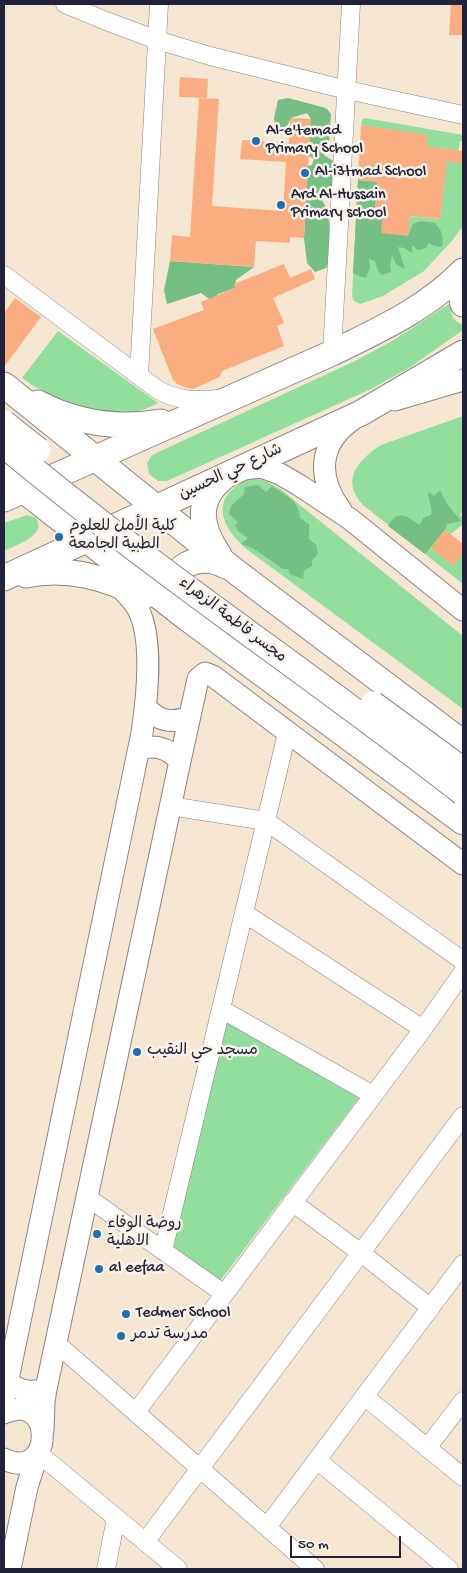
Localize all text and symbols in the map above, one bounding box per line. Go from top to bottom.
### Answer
place label: Al-e'temad Primary School [266,122,363,160]
marker: Al-e'temad Primary School [250,135,262,147]
place label: Al-i3tmad School [315,163,426,183]
marker: Al-i3tmad School [299,167,311,179]
place label: Ard Al-Hussain Primary school [291,186,387,224]
marker: Ard Al-Hussain Primary school [275,199,287,211]
street label: شارع حي الحسين [176,441,286,505]
place label: كلية الأمل للعلوم الطبية الجامعة [69,518,177,556]
marker: كلية الأمل للعلوم الطبية الجامعة [53,531,65,543]
street label: مجسر فاطمة الزهراء [174,574,290,668]
place label: مسجد حي النقيب [147,1042,258,1062]
marker: مسجد حي النقيب [131,1046,143,1058]
place label: روضة الوفاء الاهلية [107,1215,182,1253]
marker: روضة الوفاء الاهلية [91,1228,103,1240]
place label: al eefaa [109,1259,164,1279]
marker: al eefaa [93,1263,105,1275]
place label: Tedmer School [136,1304,230,1324]
marker: Tedmer School [120,1308,132,1320]
place label: مدرسة تدمر [131,1326,208,1346]
marker: مدرسة تدمر [115,1330,127,1342]
scale bar [292,1526,403,1558]
text: 50 m [298,1536,329,1554]

